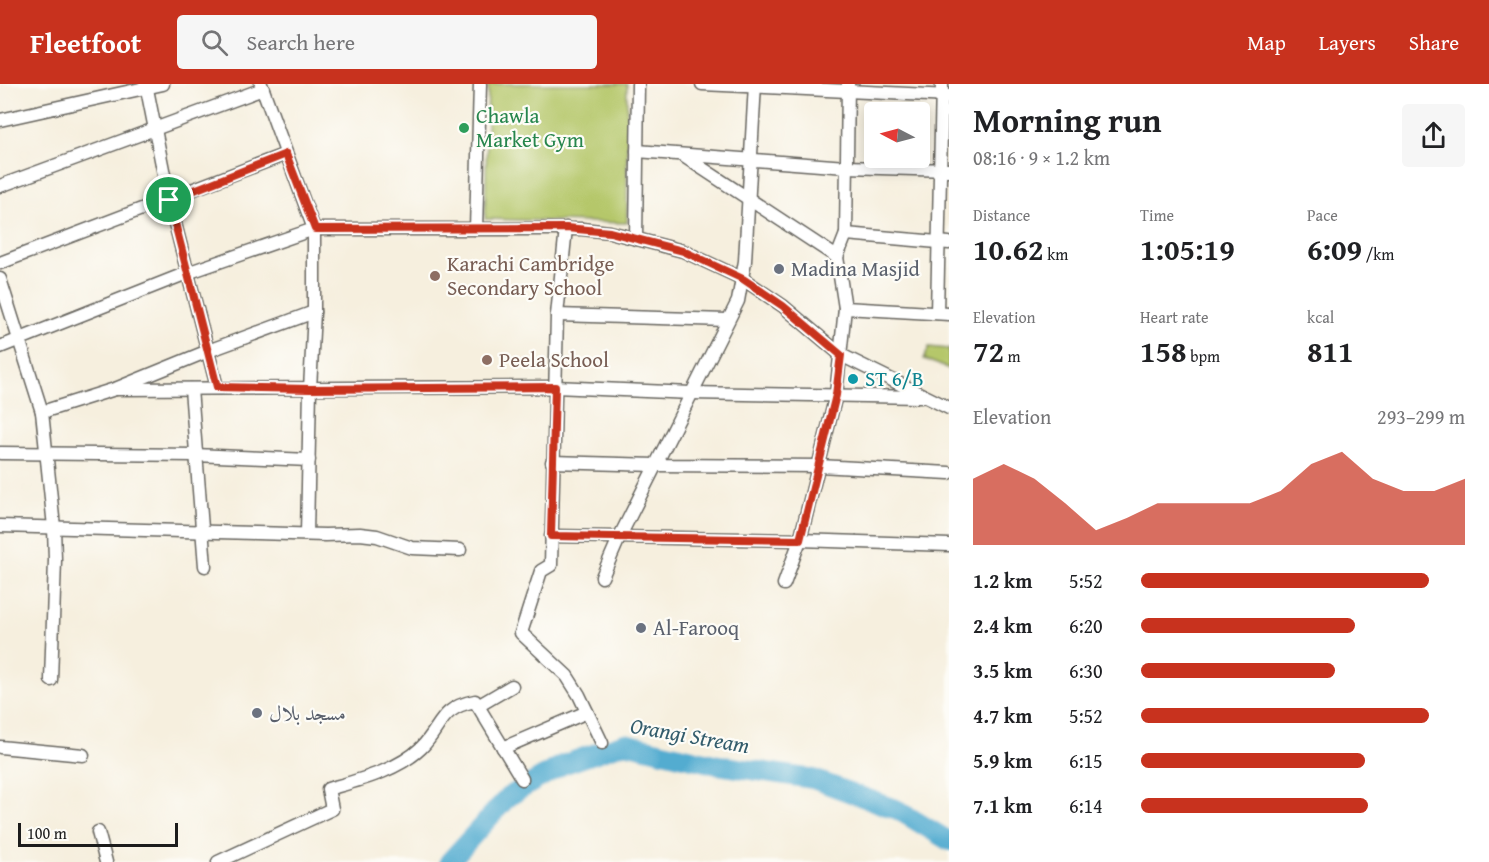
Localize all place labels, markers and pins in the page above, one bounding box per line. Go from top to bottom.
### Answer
place label: Chawla Market Gym [476,100,584,155]
marker: Chawla Market Gym [457,121,471,135]
pin [143,174,194,225]
place label: Karachi Cambridge Secondary School [447,248,615,303]
place label: Madina Masjid [791,253,921,284]
marker: Madina Masjid [772,262,786,276]
marker: Karachi Cambridge Secondary School [428,269,442,283]
place label: Peela School [499,344,609,375]
marker: Peela School [480,353,494,367]
place label: ST 6/B [865,363,924,394]
marker: ST 6/B [846,372,860,386]
place label: Al-Farooq [653,612,739,643]
marker: Al-Farooq [634,621,648,635]
place label: مسجد بلال [269,697,346,728]
marker: مسجد بلال [250,706,264,720]

